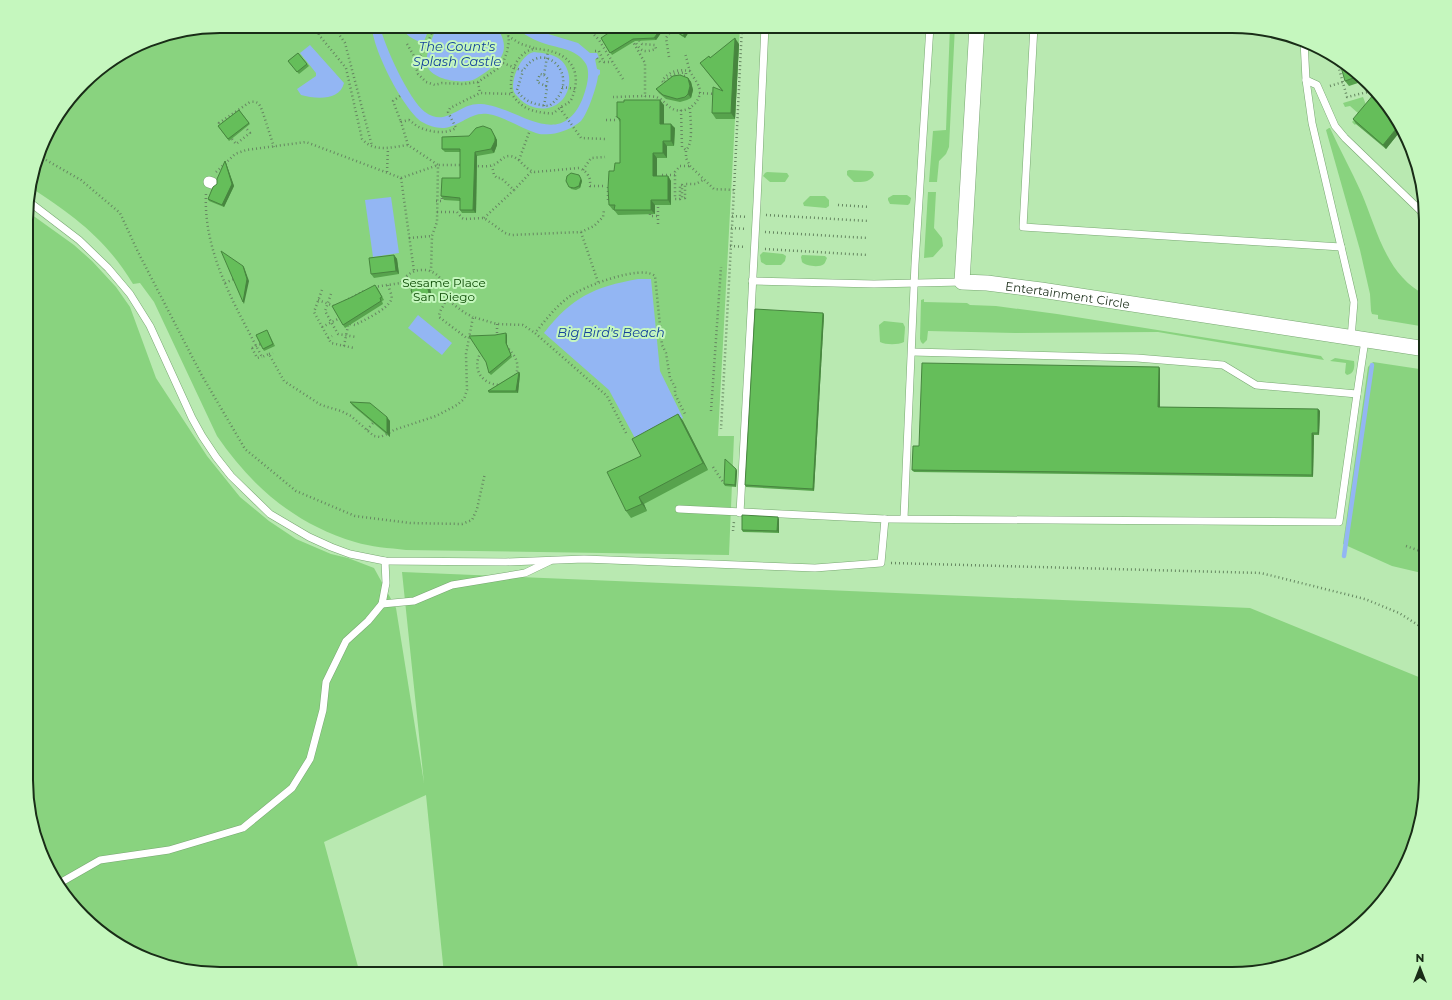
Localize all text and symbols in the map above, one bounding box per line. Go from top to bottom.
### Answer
water label: The Count's Splash Castle [413,38,501,69]
park label: Sesame Place San Diego [402,275,486,304]
street label: Entertainment Circle [1004,278,1131,311]
water label: Big Bird's Beach [557,324,665,340]
north arrow [1400,948,1440,988]
text: N [1416,951,1424,965]

